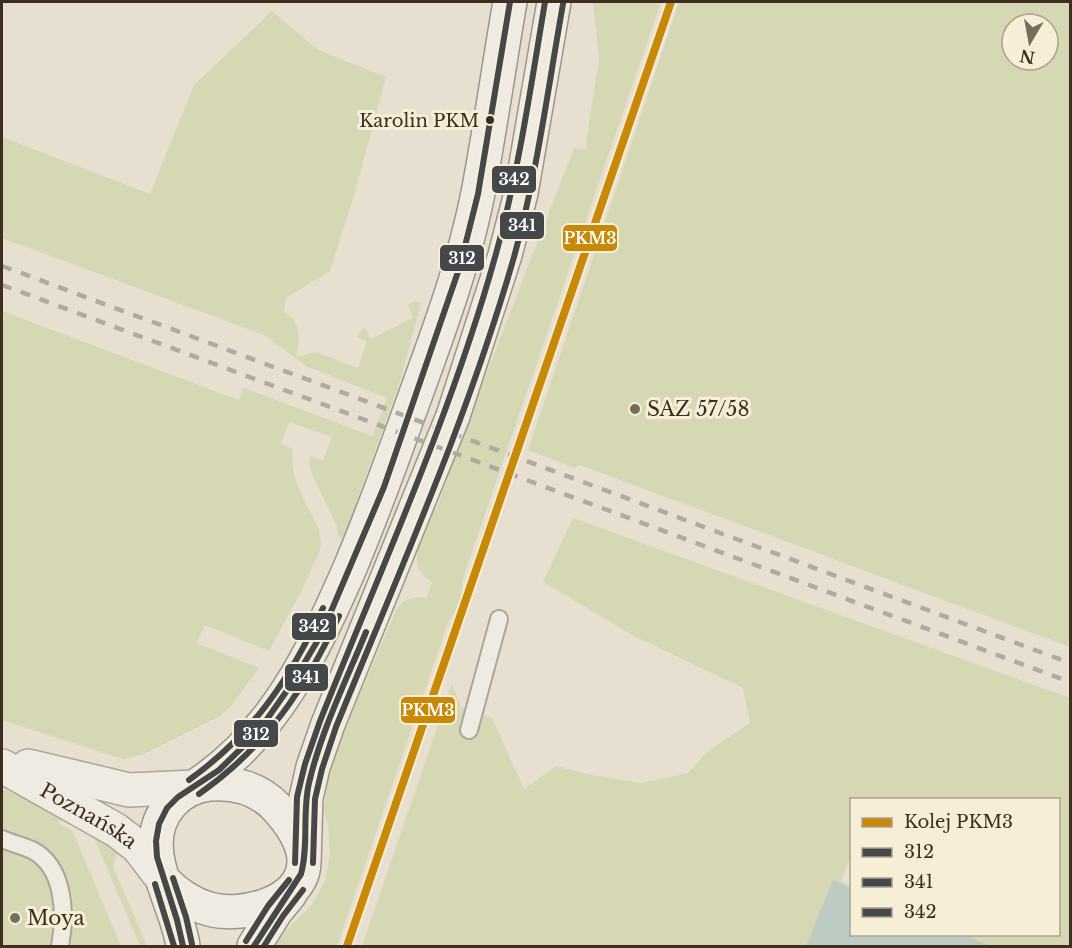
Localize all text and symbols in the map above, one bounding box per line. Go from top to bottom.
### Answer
north arrow [1000,12,1060,72]
text: N [1018,46,1037,68]
place label: Karolin PKM [359,110,479,132]
marker: Karolin PKM [484,114,496,126]
line badge: 342 [491,165,537,194]
text: 342 [498,169,530,189]
line badge: 341 [499,211,545,240]
text: 341 [508,215,536,235]
line badge: PKM3 [562,224,618,252]
text: PKM3 [563,228,617,248]
line badge: 312 [439,244,485,272]
text: 312 [448,248,476,268]
place label: SAZ 57/58 [647,397,750,421]
marker: SAZ 57/58 [628,402,642,416]
line badge: 342 [291,612,337,641]
text: 342 [298,616,330,636]
line badge: 341 [284,663,329,692]
text: 341 [292,667,320,687]
line badge: PKM3 [400,696,456,724]
text: PKM3 [401,700,455,720]
line badge: 312 [233,719,279,748]
text: 312 [242,724,270,744]
street label: Poznańska [36,778,143,854]
legend [850,798,1060,936]
text: Kolej PKM3 [904,811,1013,833]
text: 312 [904,841,934,863]
text: 341 [904,871,934,893]
text: 342 [904,901,937,923]
place label: Moya [27,906,86,930]
marker: Moya [8,911,22,925]

